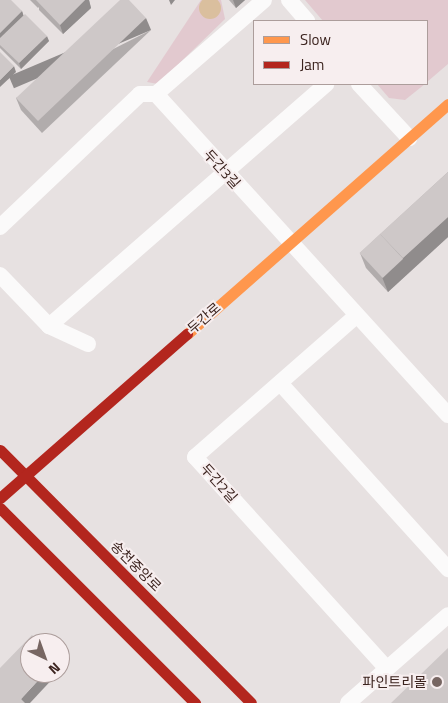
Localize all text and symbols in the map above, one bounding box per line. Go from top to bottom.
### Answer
legend [253,20,428,85]
text: Slow [300,28,331,51]
text: Jam [300,53,324,76]
street label: 두간3길 [200,146,244,192]
street label: 두간로 [184,299,224,337]
street label: 두간2길 [197,460,241,506]
street label: 송천중앙로 [107,537,165,595]
north arrow [20,633,70,683]
text: N [44,658,65,680]
place label: 파인트리몰 [363,674,427,690]
marker: 파인트리몰 [431,676,443,688]

